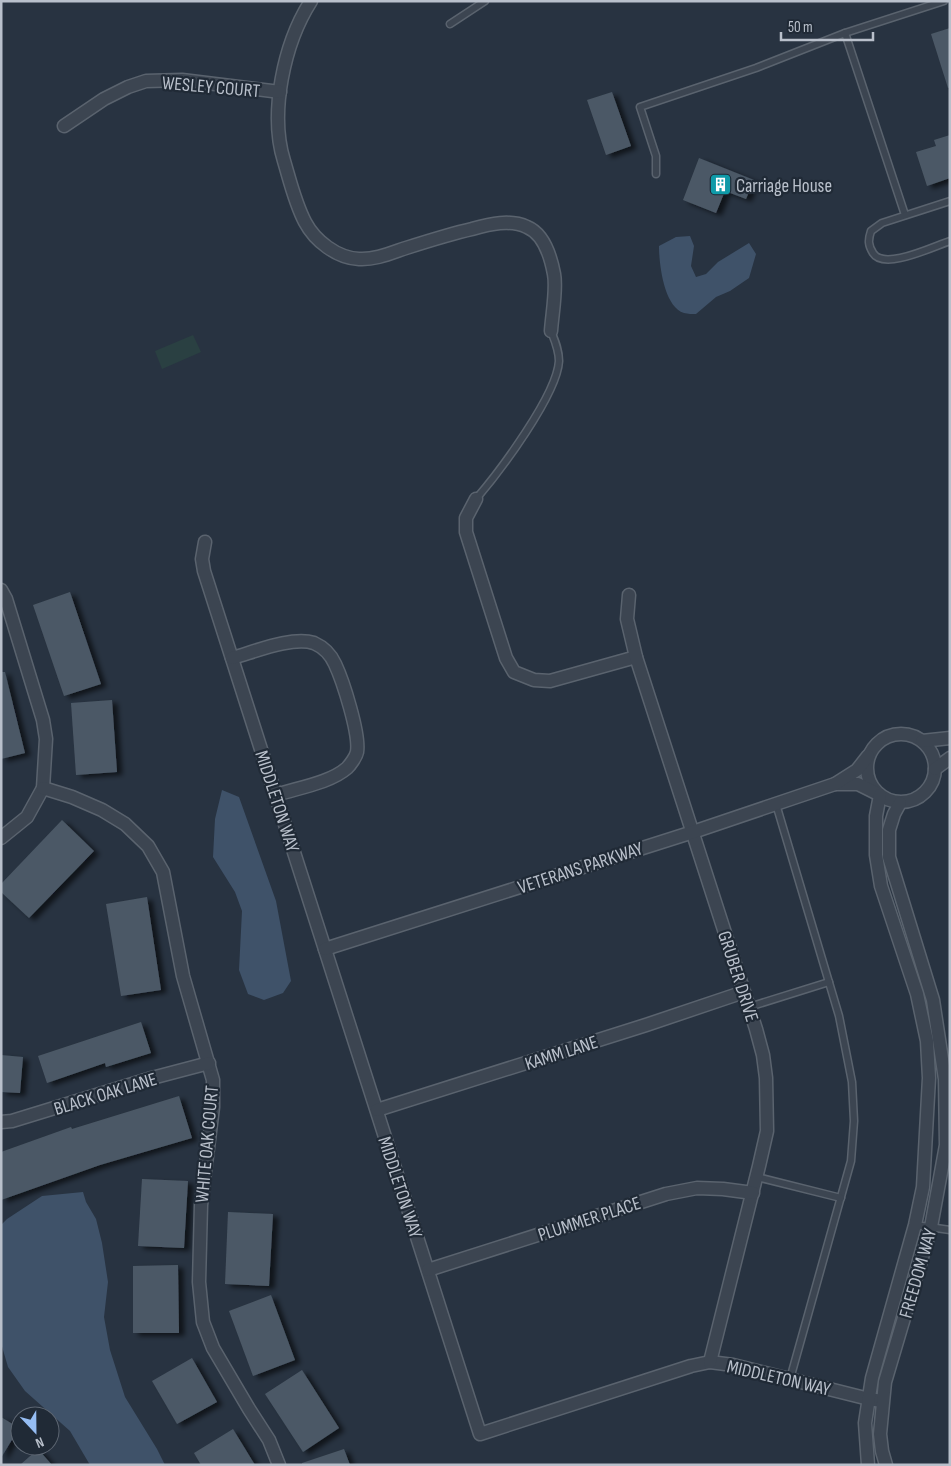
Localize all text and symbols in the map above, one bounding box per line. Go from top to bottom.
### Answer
scale bar [781,10,874,42]
text: 50 m [788,18,813,37]
street label: WESLEY COURT [161,72,261,103]
building icon: Carriage House [708,173,732,197]
place label: Carriage House [736,175,832,198]
street label: MIDDLETON WAY [249,748,304,855]
street label: VETERANS PARKWAY [515,837,646,899]
street label: GRUBER DRIVE [712,928,763,1025]
street label: KAMM LANE [522,1031,601,1076]
street label: BLACK OAK LANE [51,1068,160,1121]
street label: WHITE OAK COURT [191,1084,224,1204]
street label: MIDDLETON WAY [372,1134,427,1241]
street label: PLUMMER PLACE [535,1192,644,1247]
street label: FREEDOM WAY [895,1226,942,1321]
street label: MIDDLETON WAY [725,1355,833,1402]
north arrow [10,1406,60,1456]
text: N [33,1433,46,1452]

